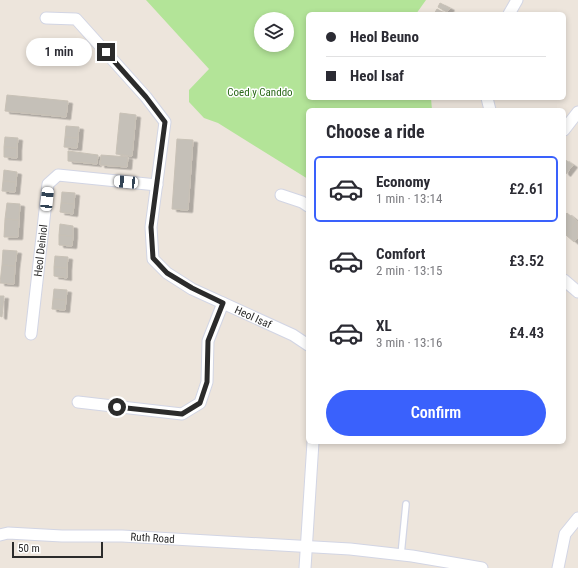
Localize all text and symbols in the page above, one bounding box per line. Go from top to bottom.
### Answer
map controls [254,12,294,52]
button: layers [254,12,294,52]
text: Heol Beuno [350,28,419,46]
callout: 1 min [26,38,92,66]
route end [97,43,115,61]
text: 1 min [45,44,73,59]
text: Heol Isaf [350,67,404,85]
park label: Coed y Canddo [227,86,293,99]
text: Choose a ride [326,121,425,142]
icon: car [328,171,364,207]
text: Economy [376,173,430,191]
car [114,175,138,189]
text: £2.61 [509,180,544,198]
car [40,186,54,212]
text: 1 min · 13:14 [376,191,442,206]
street label: Heol Deiniol [32,224,50,277]
icon: car [328,243,364,279]
text: Comfort [376,245,425,263]
text: £3.52 [509,252,544,270]
text: 2 min · 13:15 [376,263,442,278]
street label: Heol Isaf [233,303,274,332]
icon: car [328,315,364,351]
text: XL [376,317,392,335]
text: £4.43 [509,324,544,342]
text: 3 min · 13:16 [376,335,442,350]
button: Confirm [326,390,546,436]
route start [108,398,126,416]
street label: Ruth Road [130,530,175,546]
scale bar [12,540,103,559]
text: 50 m [18,542,40,555]

